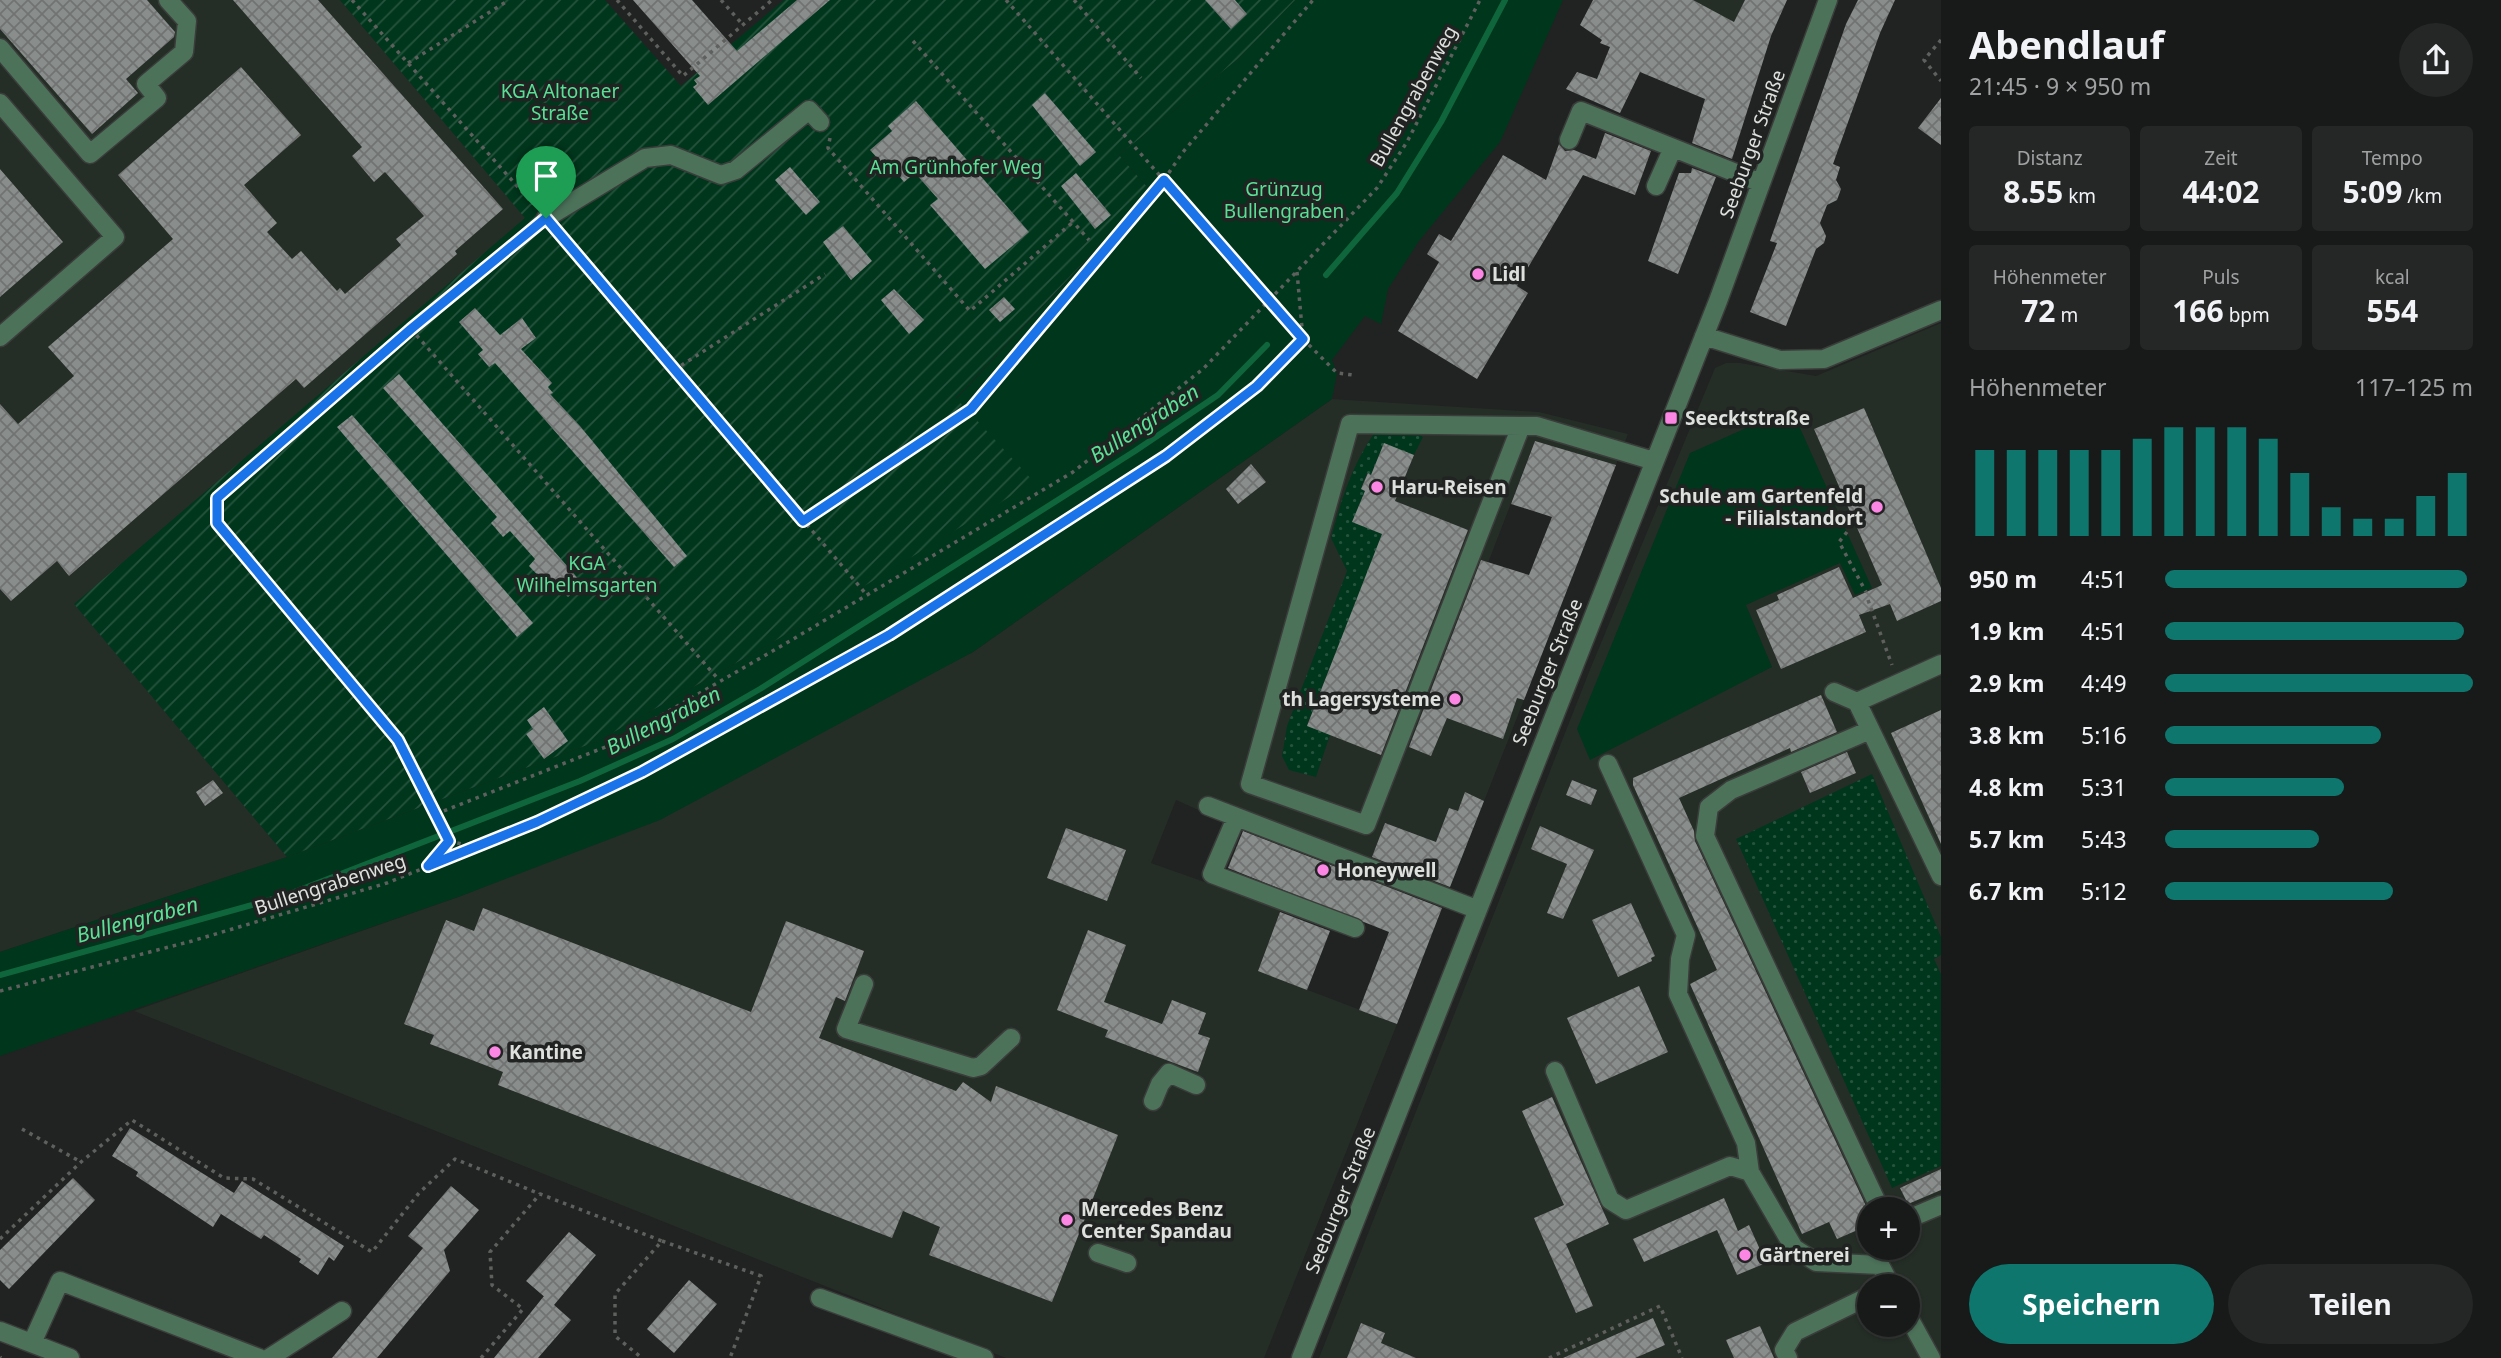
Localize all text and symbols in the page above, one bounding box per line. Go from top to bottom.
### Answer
text: Abendlauf [1969,18,2164,70]
street label: Bullengrabenweg [1363,21,1463,171]
button: share [2399,23,2473,97]
street label: Seeburger Straße [1713,66,1791,222]
text: 21:45 · 9 × 950 m [1969,70,2151,102]
park label: KGA Altonaer Straße [501,78,619,126]
text: Distanz [2017,145,2083,171]
text: Zeit [2204,145,2238,171]
text: Tempo [2362,145,2423,171]
pin [516,146,576,218]
park label: Am Grünhofer Weg [870,154,1042,180]
icon: arrive [527,157,565,195]
text: 8.55 [2003,171,2063,212]
text: 44:02 [2182,171,2260,212]
text: 5:09 [2342,171,2402,212]
park label: Grünzug Bullengraben [1224,176,1344,224]
text: km [2063,183,2096,209]
text: /km [2402,183,2442,209]
place label: Lidl [1492,261,1526,287]
text: Höhenmeter [1993,264,2107,290]
text: Puls [2202,264,2240,290]
text: kcal [2375,264,2410,290]
marker: Lidl [1470,266,1486,282]
text: 72 [2021,290,2055,331]
text: 166 [2172,290,2224,331]
text: 554 [2367,290,2418,331]
text: m [2055,302,2078,328]
text: bpm [2224,302,2270,328]
text: Höhenmeter [1969,371,2107,403]
text: 117–125 m [2355,371,2473,403]
water label: Bullengraben [1084,377,1204,469]
place label: Seecktstraße [1685,405,1810,431]
marker: Seecktstraße [1663,410,1679,426]
place label: Haru-Reisen [1391,474,1507,500]
marker: Haru-Reisen [1369,479,1385,495]
place label: Schule am Gartenfeld - Filialstandort [1659,483,1863,531]
marker: Schule am Gartenfeld - Filialstandort [1869,499,1885,515]
park label: KGA Wilhelmsgarten [516,550,658,598]
text: 950 m [1969,563,2037,595]
text: 4:51 [2081,563,2127,595]
street label: Seeburger Straße [1506,595,1588,749]
text: 1.9 km [1969,615,2044,647]
text: 4:51 [2081,615,2127,647]
text: 2.9 km [1969,667,2044,699]
text: 4:49 [2081,667,2127,699]
water label: Bullengraben [601,679,725,761]
place label: th Lagersysteme [1282,686,1441,712]
marker: th Lagersysteme [1447,691,1463,707]
text: 3.8 km [1969,719,2044,751]
text: 5:16 [2081,719,2127,751]
text: 4.8 km [1969,771,2044,803]
text: 5:31 [2081,771,2127,803]
text: 5.7 km [1969,823,2044,855]
text: 5:43 [2081,823,2127,855]
street label: Bullengrabenweg [251,847,409,921]
place label: Honeywell [1337,857,1437,883]
marker: Honeywell [1315,862,1331,878]
text: 6.7 km [1969,875,2044,907]
text: 5:12 [2081,875,2127,907]
water label: Bullengraben [73,889,201,949]
place label: Kantine [509,1039,583,1065]
marker: Kantine [487,1044,503,1060]
street label: Seeburger Straße [1299,1123,1381,1277]
place label: Mercedes Benz Center Spandau [1081,1196,1232,1244]
map controls [1857,1197,1920,1337]
button: + [1857,1197,1920,1260]
marker: Mercedes Benz Center Spandau [1059,1212,1075,1228]
place label: Gärtnerei [1759,1242,1850,1268]
marker: Gärtnerei [1737,1247,1753,1263]
button: Speichern [1969,1264,2214,1344]
button: Teilen [2228,1264,2473,1344]
button: − [1857,1274,1920,1337]

